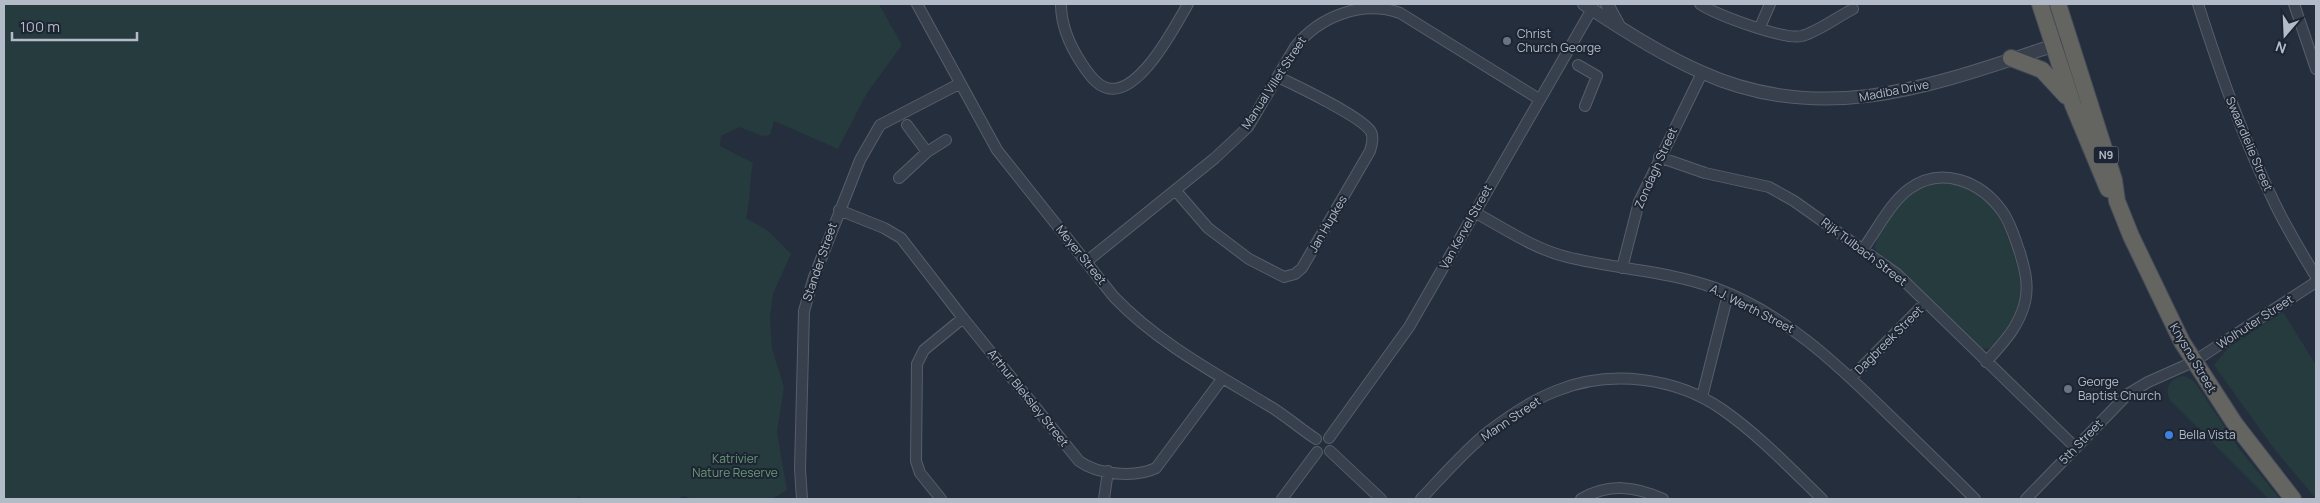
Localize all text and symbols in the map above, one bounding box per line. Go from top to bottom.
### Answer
scale bar [12,10,138,42]
north arrow [2260,10,2310,60]
text: 100 m [20,16,60,37]
place label: Christ Church George [1517,25,1601,56]
street label: Manual Villet Street [1237,33,1310,133]
marker: Christ Church George [1501,35,1513,47]
text: N [2273,37,2288,58]
street label: Madiba Drive [1857,75,1930,106]
street label: Swaardlelie Street [2222,94,2277,194]
street label: Zondagh Street [1630,124,1681,211]
road number: N9 [2094,146,2118,164]
street label: Van Kervel Street [1435,181,1496,272]
street label: Jan Hupkes [1304,192,1351,255]
street label: Rijk Tulbach Street [1818,214,1911,290]
street label: Stander Street [798,220,841,303]
street label: Meyer Street [1052,221,1111,288]
street label: A.J. Werth Street [1707,280,1797,337]
street label: Wolhuter Street [2213,290,2297,353]
street label: Dagbreek Street [1851,301,1927,378]
street label: Knysna Street [2166,320,2221,396]
street label: Arthur Bleksley Street [984,345,1073,450]
place label: George Baptist Church [2078,373,2161,404]
marker: George Baptist Church [2062,383,2074,395]
street label: Mann Street [1478,392,1544,445]
street label: 5th Street [2055,415,2107,468]
place label: Bella Vista [2179,426,2236,443]
marker: Bella Vista [2163,429,2175,441]
park label: Katrivier Nature Reserve [692,450,778,481]

